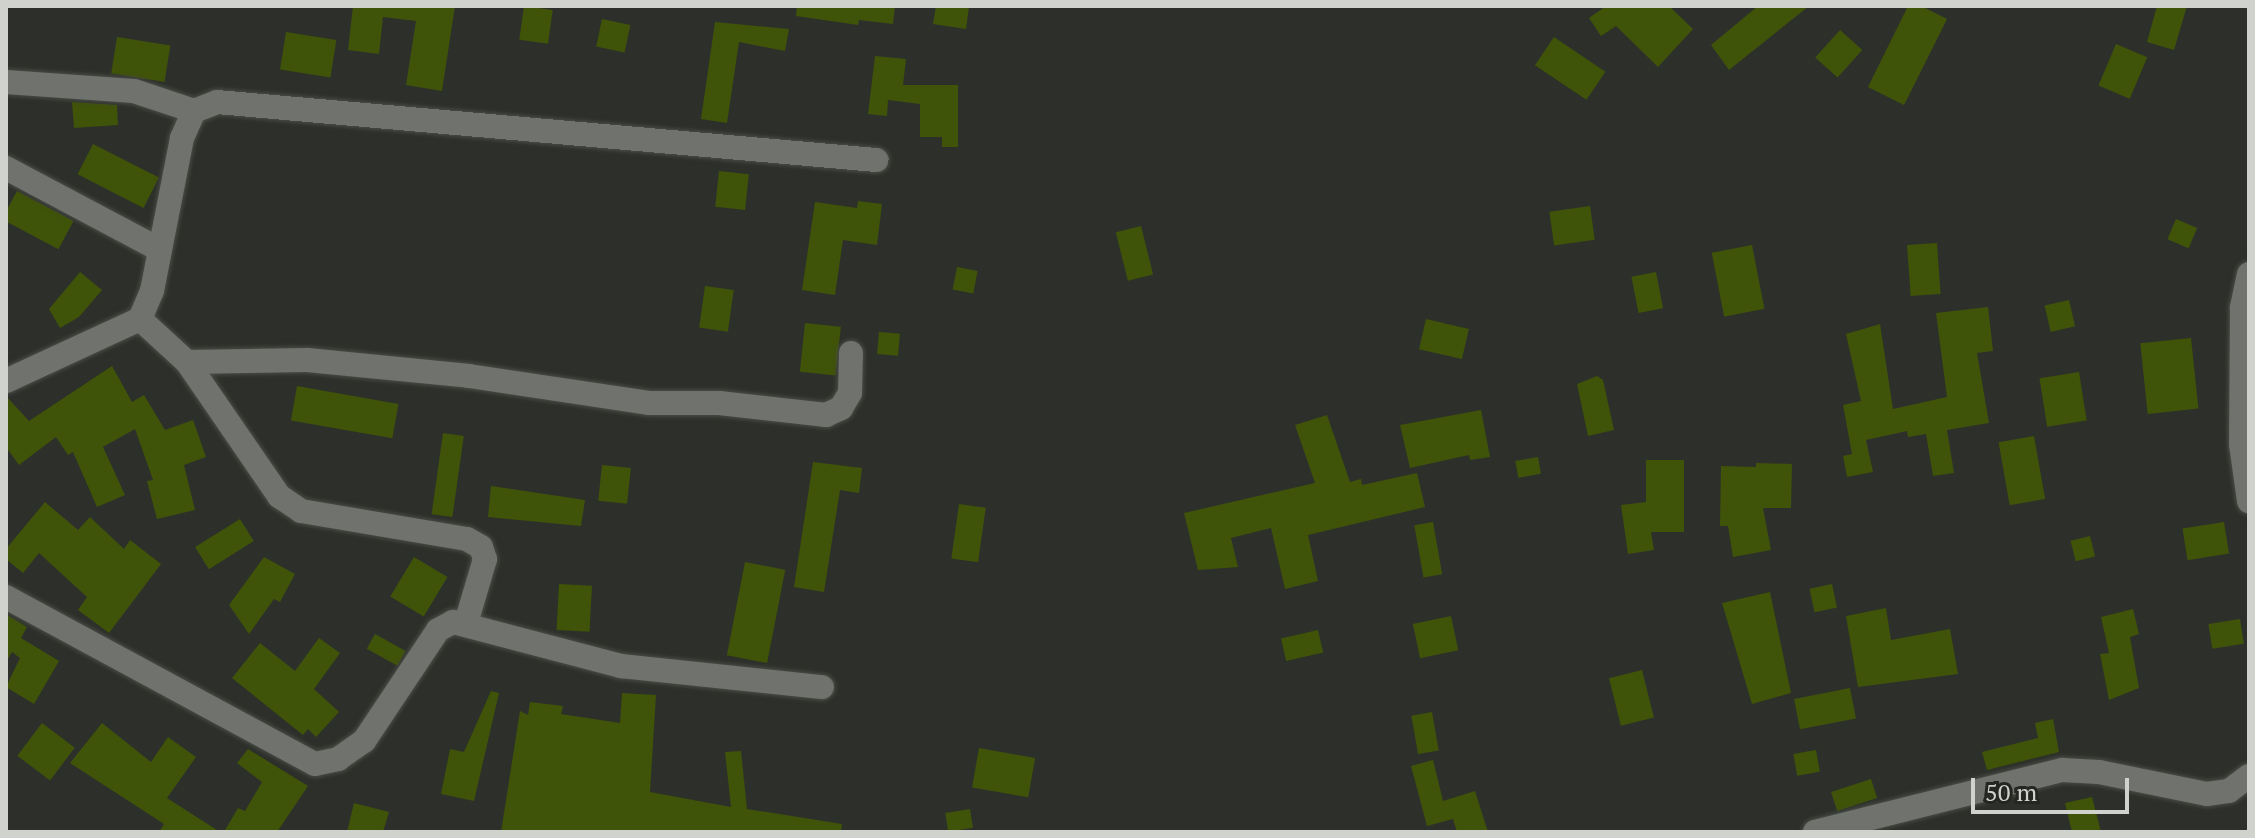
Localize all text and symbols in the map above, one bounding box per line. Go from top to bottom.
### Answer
scale bar [1975,762,2133,812]
text: 50 m [1985,776,2037,808]

